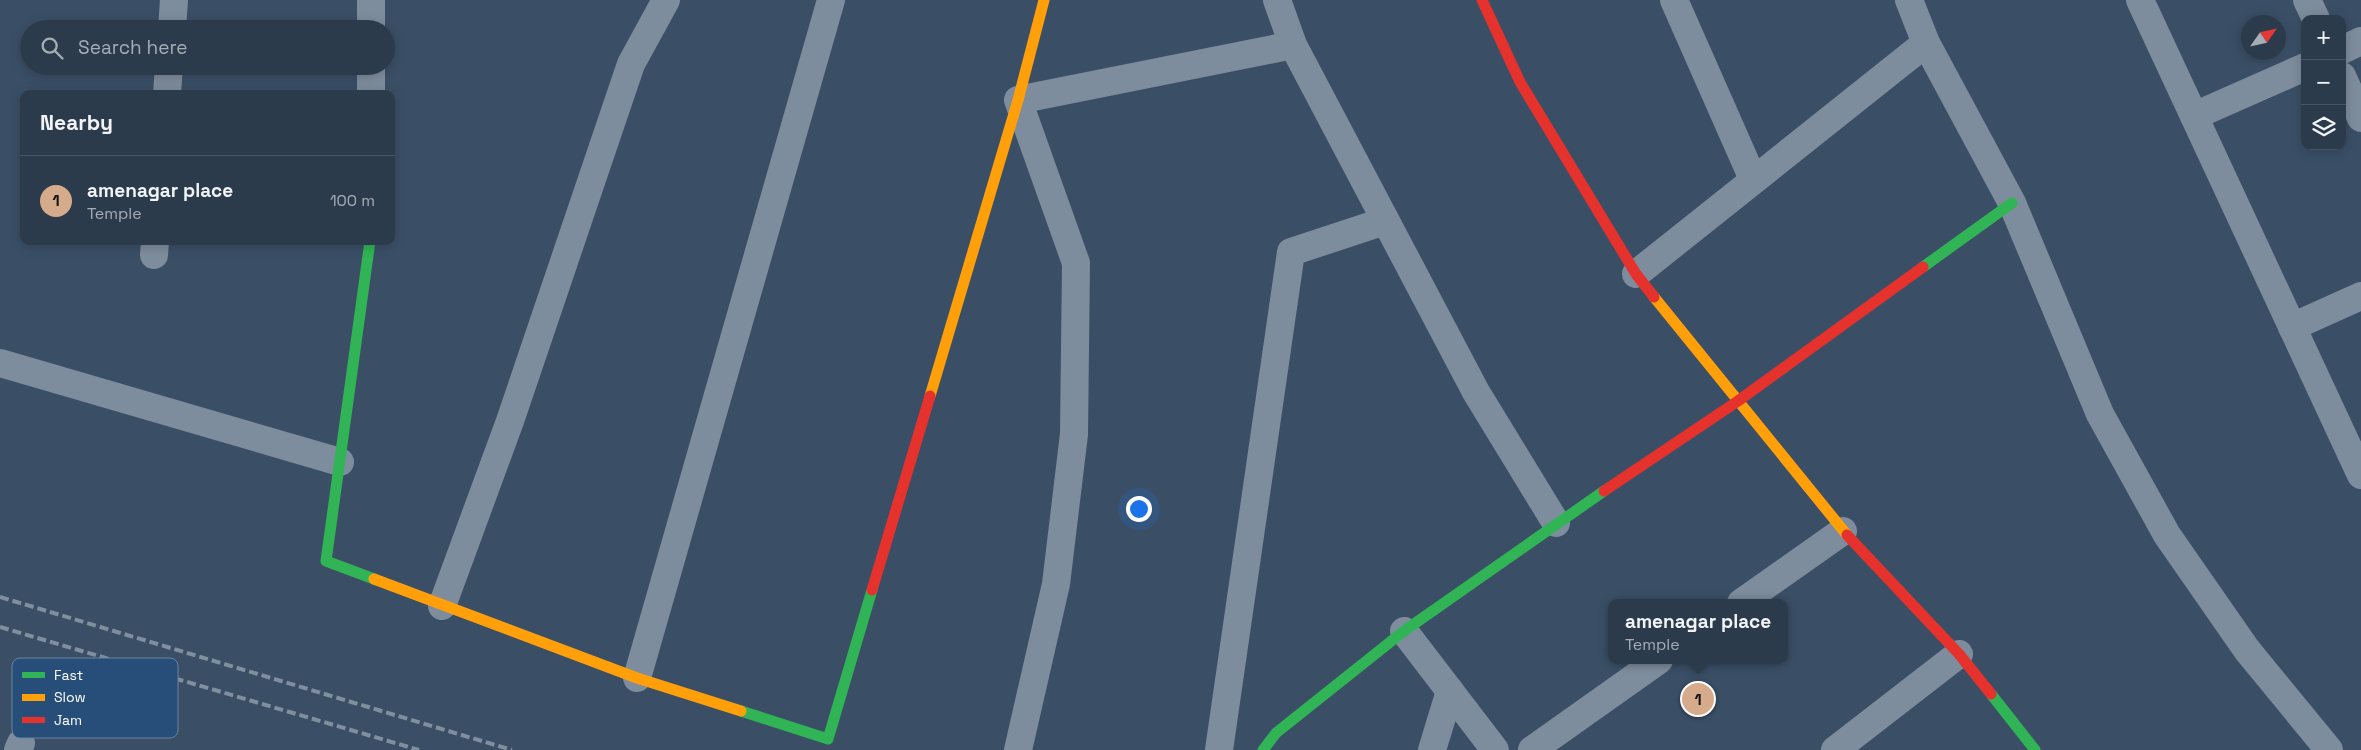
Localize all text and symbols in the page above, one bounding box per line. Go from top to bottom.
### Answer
north arrow [2241,15,2286,60]
map controls [2301,15,2346,150]
button: + [2301,15,2346,60]
search box [20,20,395,75]
icon: search [38,34,66,62]
text: Search here [78,35,188,60]
button: − [2301,60,2346,105]
button: layers [2301,105,2346,150]
text: Nearby [40,109,113,136]
text: amenagar place [87,178,233,203]
text: 1 [52,190,60,211]
text: 100 m [330,190,375,211]
text: Temple [87,203,142,224]
your location [1126,496,1152,522]
popup [1608,599,1788,664]
text: amenagar place [1625,609,1771,634]
text: Temple [1625,634,1680,655]
legend [12,658,178,738]
text: Fast [54,666,83,684]
pin: 1 [1682,680,1714,718]
text: Slow [54,688,86,706]
text: Jam [54,711,82,729]

